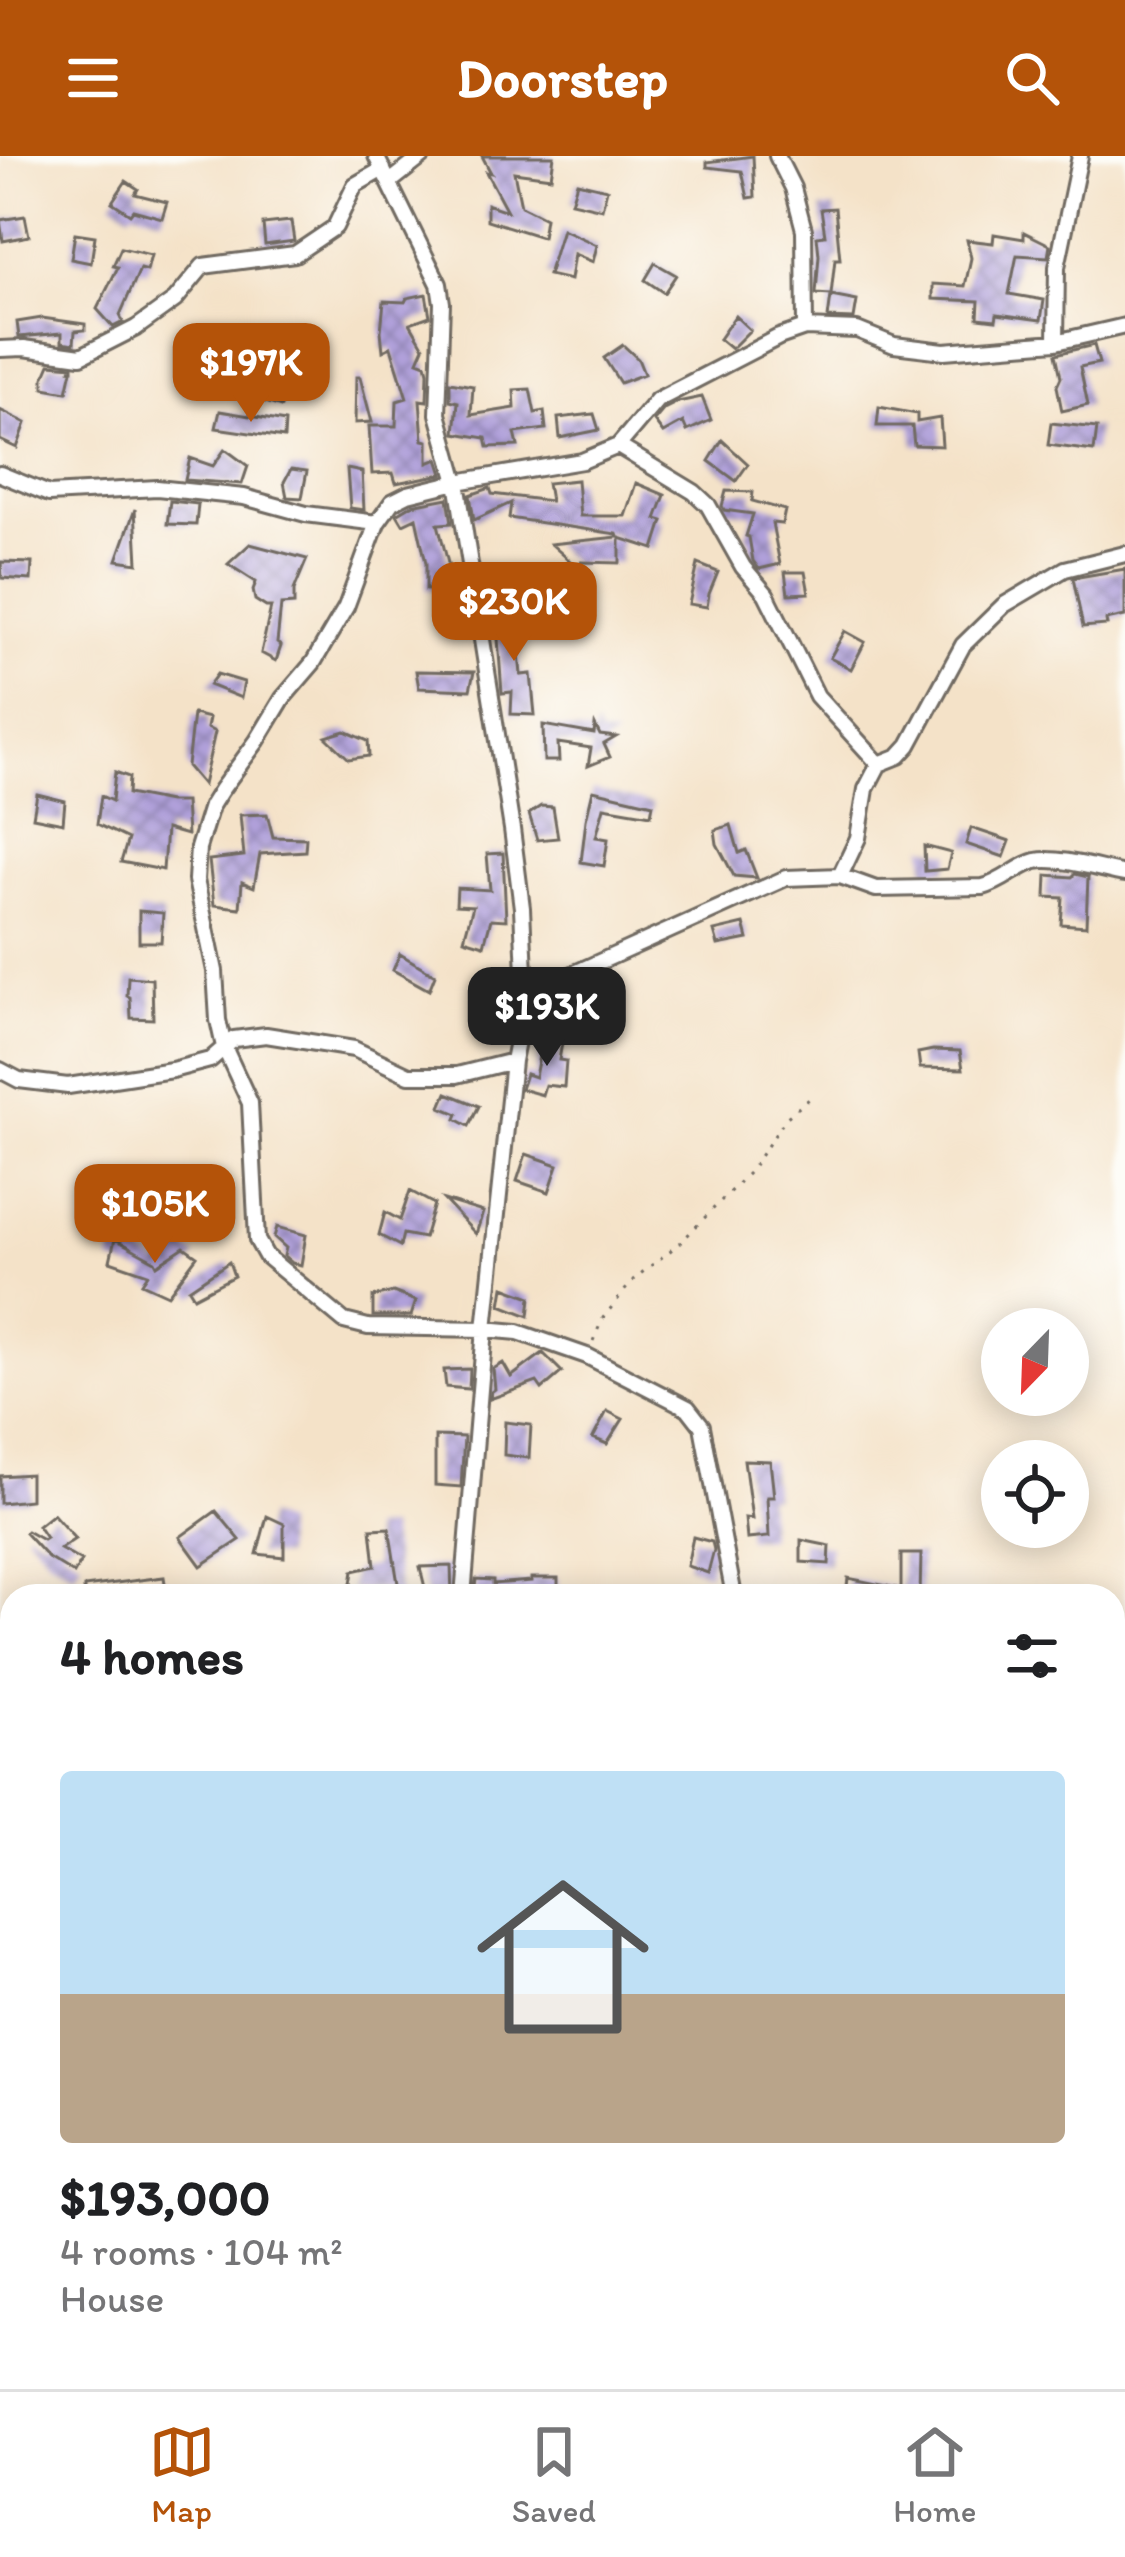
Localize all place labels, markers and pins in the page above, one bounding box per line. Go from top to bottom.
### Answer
pin: $197K [167,323,335,425]
pin: $230K [430,562,598,664]
pin: $193K [463,967,631,1069]
pin: $105K [71,1164,239,1266]

